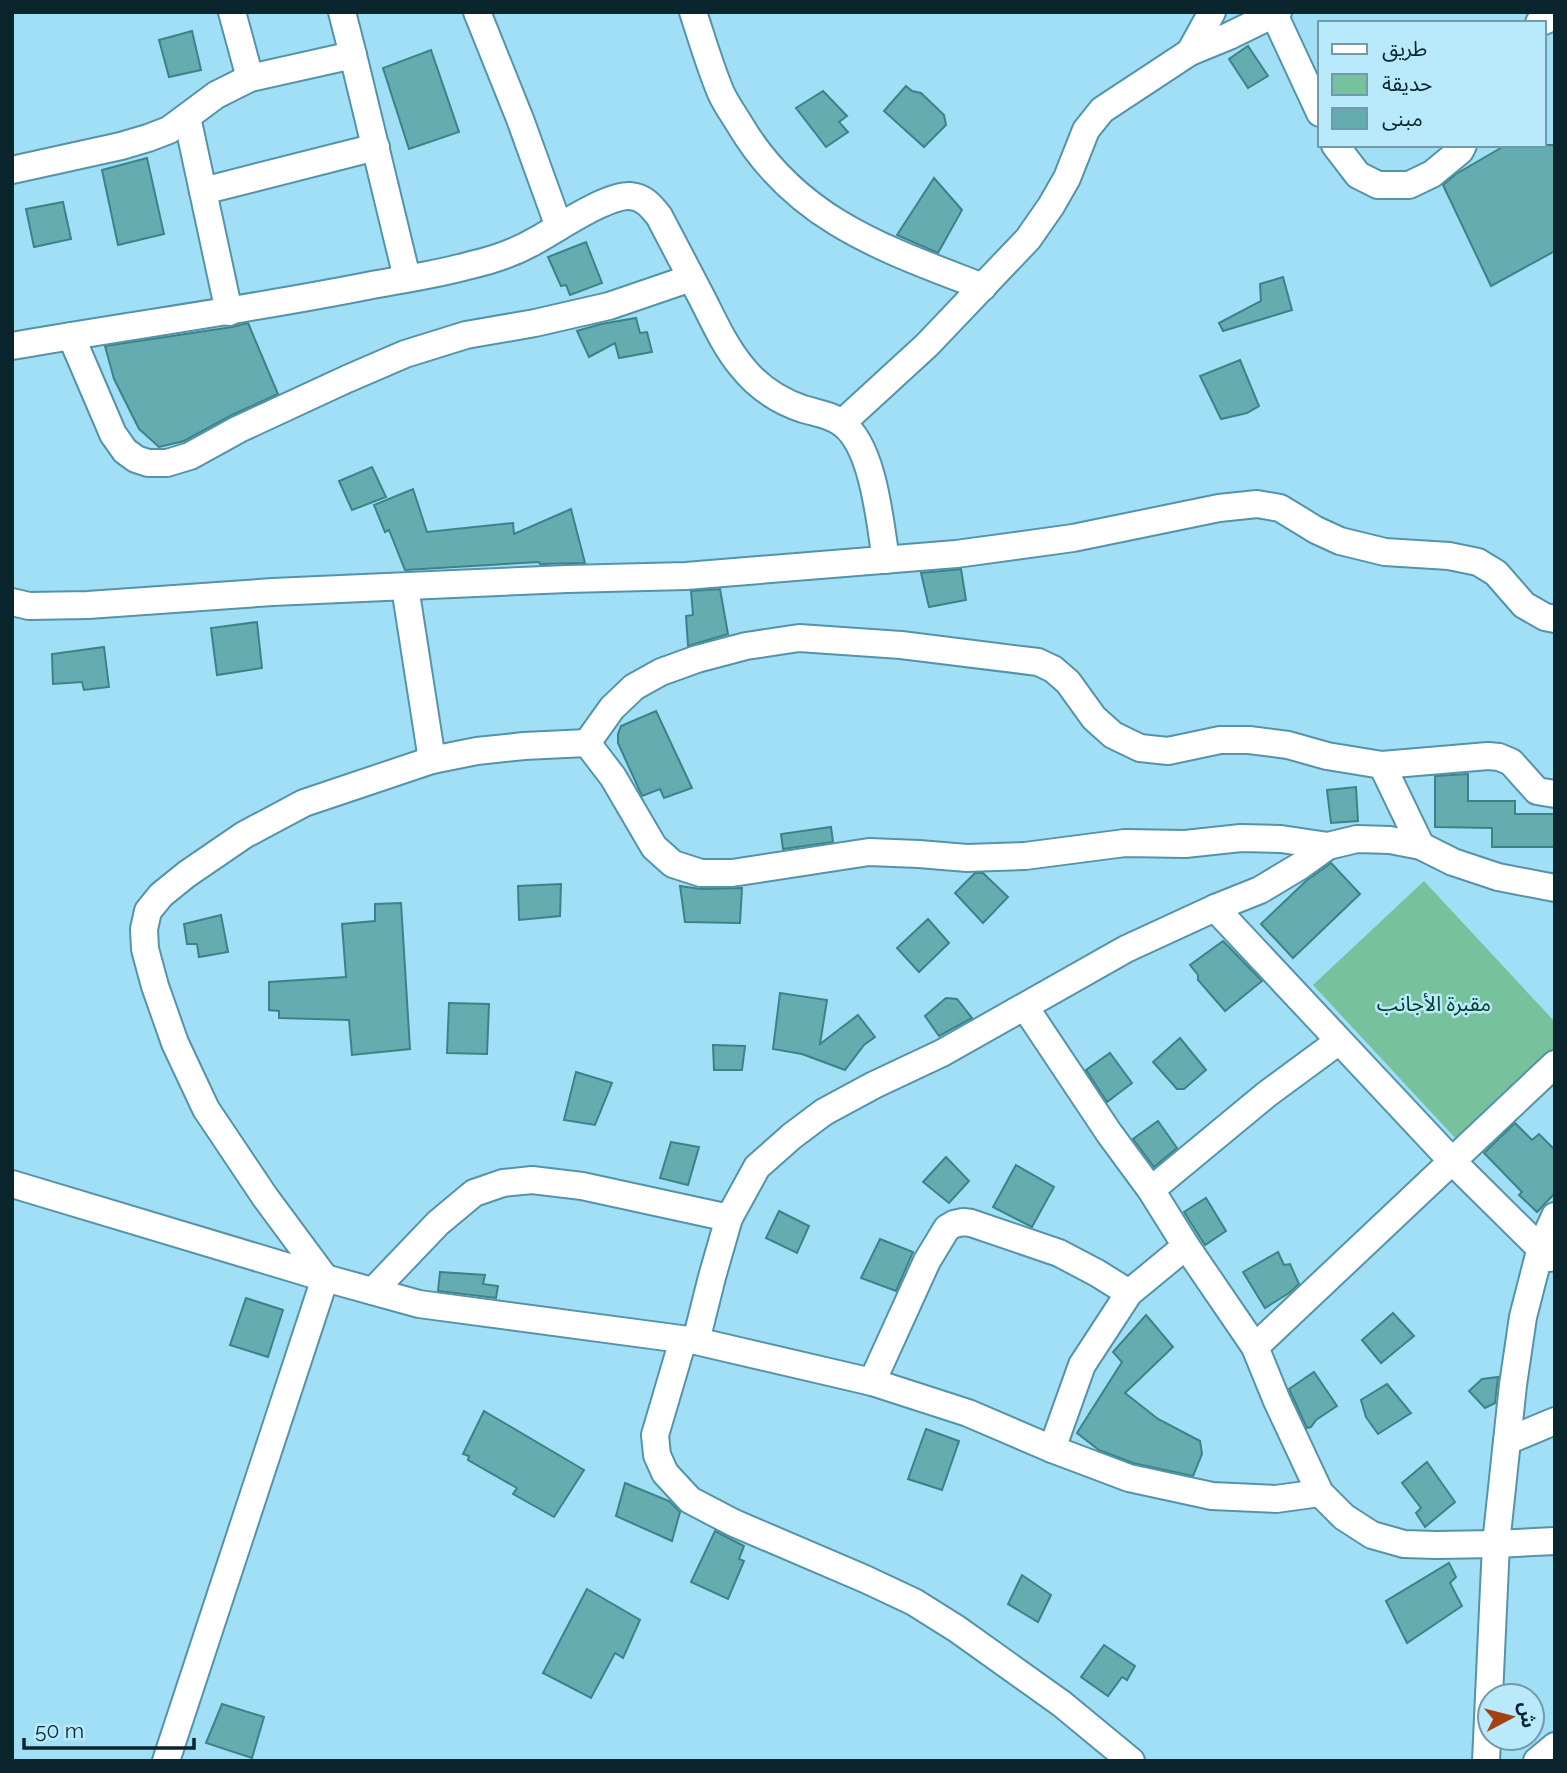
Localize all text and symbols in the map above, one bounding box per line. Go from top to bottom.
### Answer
legend [1318,21,1546,147]
text: طريق [1382,36,1427,62]
text: حديقة [1382,71,1432,96]
text: مبنى [1382,106,1423,131]
park label: مقبرة الأجانب [1377,991,1491,1016]
north arrow [1476,1682,1546,1752]
text: ش [1515,1701,1540,1729]
scale bar [24,1706,194,1750]
text: 50 m [35,1718,84,1743]

